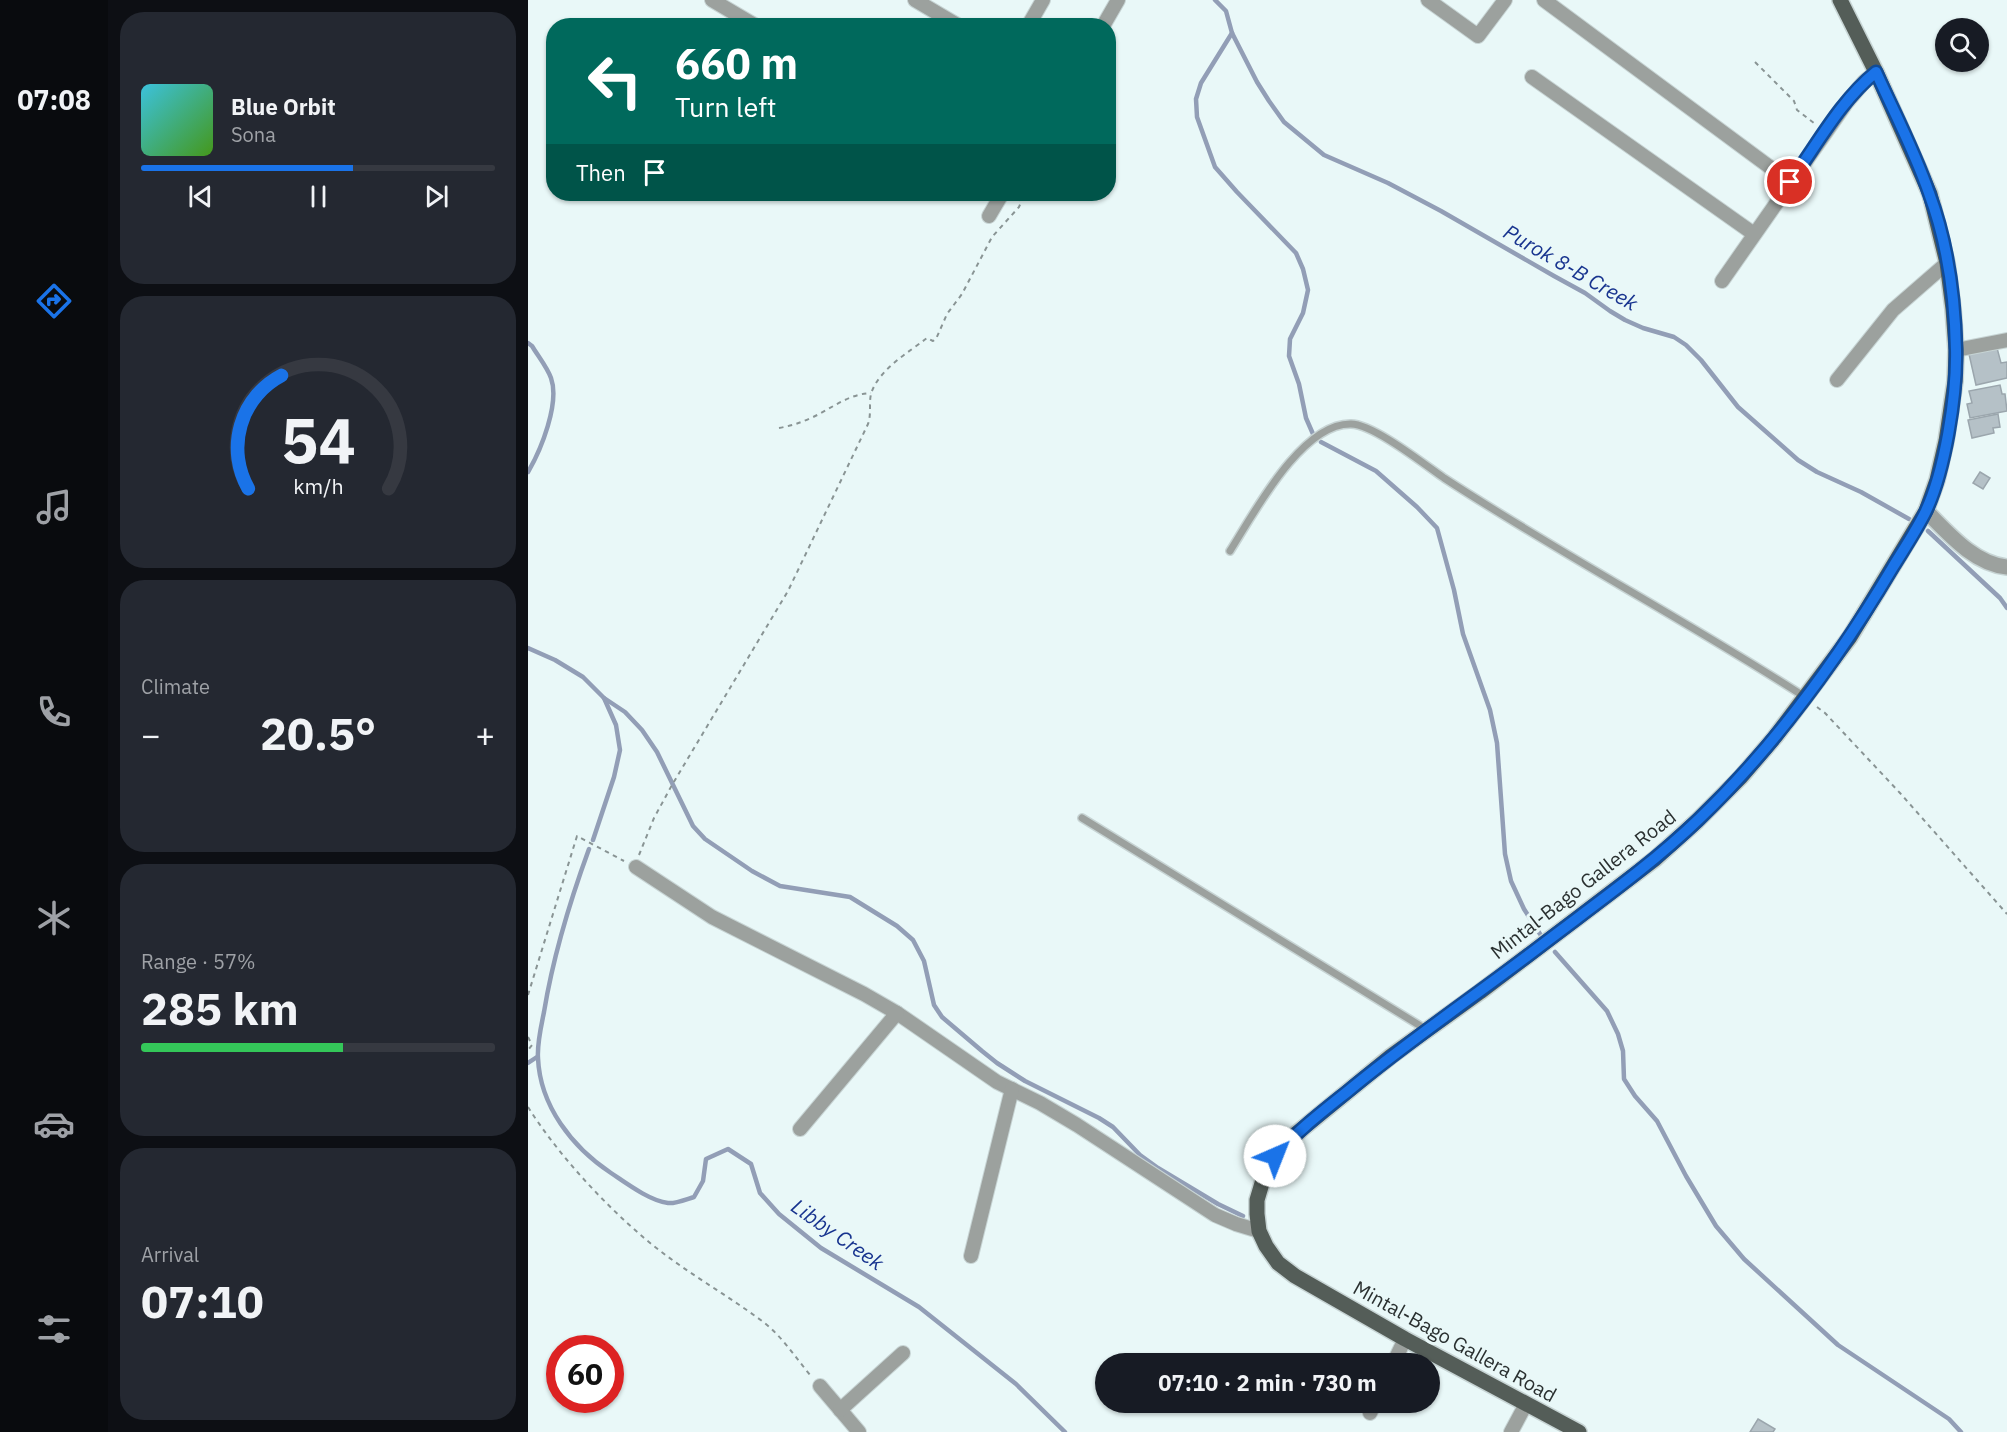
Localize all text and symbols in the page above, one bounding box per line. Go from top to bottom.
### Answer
map controls [1935,18,1989,72]
button: search [1935,18,1989,72]
text: 660 m [675,36,798,91]
icon: left [576,42,654,120]
text: 07:08 [17,82,91,117]
text: Turn left [675,89,776,124]
text: Blue Orbit [231,92,336,121]
text: Sona [231,121,276,148]
icon: arrive [638,156,671,189]
pin [1764,156,1815,207]
text: Then [576,158,626,187]
icon: arrive [1773,165,1806,198]
icon: previous [184,180,217,213]
icon: pause [302,180,335,213]
icon: next [420,180,453,213]
water label: Purok 8-B Creek [1499,217,1644,317]
icon: directions [33,280,75,322]
text: 54 [281,399,355,480]
text: km/h [293,472,343,500]
icon: music [33,486,75,528]
text: Climate [141,673,210,700]
icon: phone [33,691,75,733]
text: 20.5° [260,704,376,762]
text: − [141,713,161,756]
text: + [475,713,495,756]
street label: Mintal-Bago Gallera Road [1485,803,1681,965]
icon: climate [33,897,75,939]
text: Range · 57% [141,948,256,975]
text: 285 km [141,979,299,1037]
icon: car [33,1103,75,1145]
position arrow [1243,1124,1307,1188]
water label: Libby Creek [786,1192,891,1277]
text: Arrival [141,1241,199,1268]
text: 07:10 [141,1272,264,1330]
street label: Mintal-Bago Gallera Road [1348,1274,1562,1408]
icon: filters [33,1308,75,1350]
speed limit sign: 60 [546,1335,624,1413]
text: 07:10 · 2 min · 730 m [1158,1368,1377,1397]

